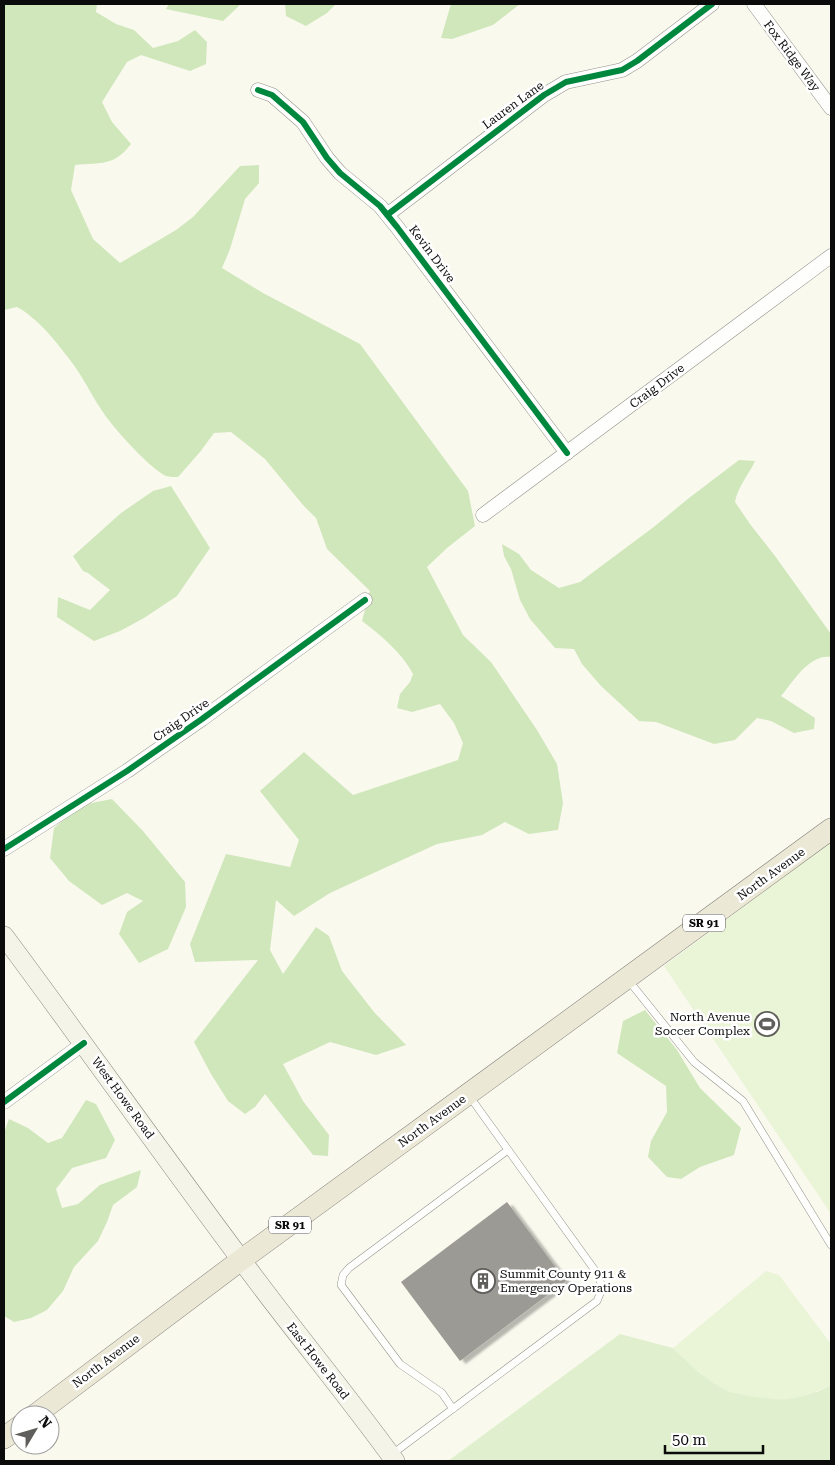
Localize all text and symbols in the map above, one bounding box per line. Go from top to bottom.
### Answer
street label: Fox Ridge Way [761,18,824,95]
street label: Lauren Lane [480,78,547,132]
street label: Kevin Drive [406,223,458,286]
street label: Craig Drive [627,361,687,411]
street label: Craig Drive [150,695,212,744]
street label: North Avenue [734,845,808,903]
road number: SR 91 [683,914,725,931]
place label: North Avenue Soccer Complex [655,1010,750,1038]
sports icon: North Avenue Soccer Complex [754,1011,780,1037]
street label: West Howe Road [89,1055,157,1142]
street label: North Avenue [395,1092,469,1150]
road number: SR 91 [269,1216,311,1234]
place label: Summit County 911 & Emergency Operations [500,1267,632,1295]
building icon: Summit County 911 & Emergency Operations [470,1268,496,1294]
street label: East Howe Road [284,1320,352,1402]
street label: North Avenue [70,1331,143,1391]
north arrow [10,1405,60,1455]
text: N [36,1413,55,1431]
scale bar [665,1422,762,1454]
text: 50 m [672,1431,707,1449]

